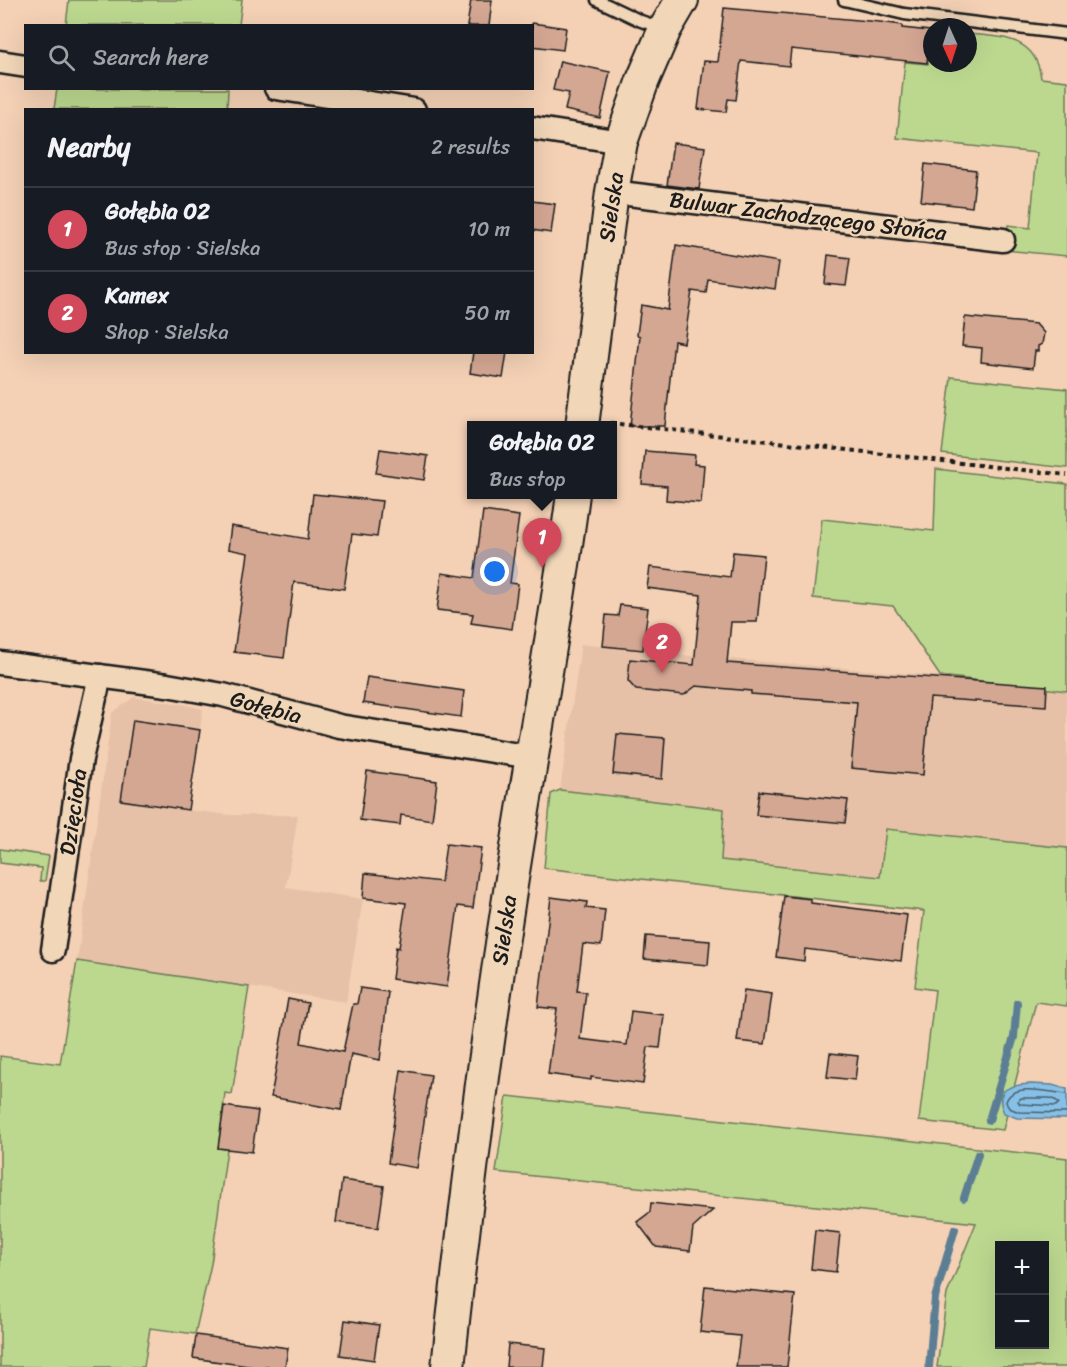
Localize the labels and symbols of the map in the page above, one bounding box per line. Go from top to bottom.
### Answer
north arrow [923,18,977,72]
street label: Sielska [587,169,635,245]
street label: Bulwar Zachodzącego Słońca [667,180,950,252]
pin: 1 [522,518,562,568]
your location [480,557,509,586]
pin: 2 [642,624,682,673]
street label: Gołębia [226,679,306,735]
street label: Dzięcioła [48,766,98,858]
street label: Sielska [480,892,528,968]

